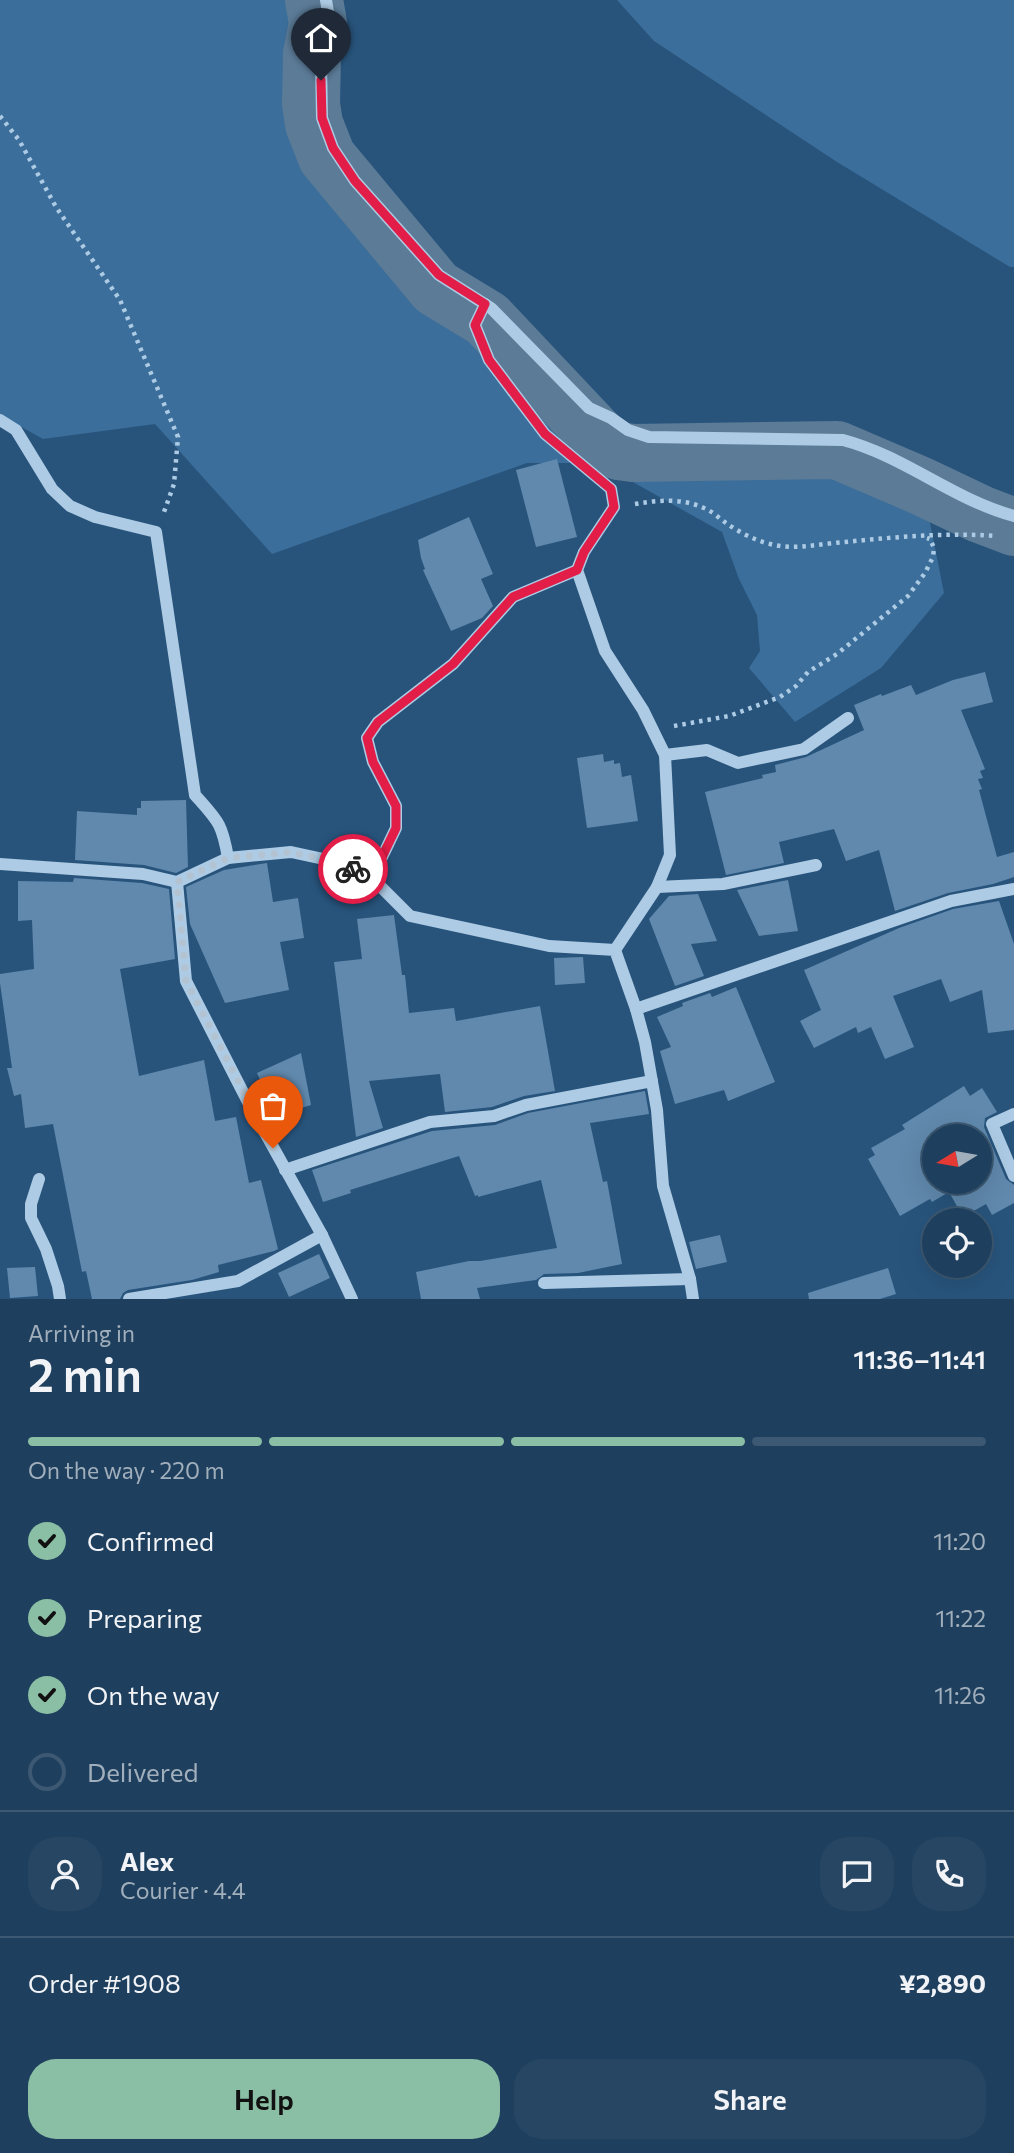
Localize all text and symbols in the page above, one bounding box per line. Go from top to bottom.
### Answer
pin [291,8,351,80]
icon: home [302,19,340,57]
courier [318,834,388,904]
icon: bike [334,850,372,888]
pin [243,1076,303,1148]
icon: bag [254,1087,292,1125]
north arrow [922,1124,992,1194]
map controls [922,1124,992,1278]
button: locate [922,1208,992,1278]
text: Arriving in [28,1319,135,1347]
text: 11:36–11:41 [853,1343,986,1374]
text: 2 min [28,1345,142,1401]
text: On the way · 220 m [28,1456,225,1484]
icon: check [28,1522,66,1560]
text: Confirmed [87,1525,214,1556]
text: 11:20 [933,1527,986,1555]
icon: check [28,1599,66,1637]
text: Preparing [87,1602,202,1633]
text: 11:22 [935,1604,986,1632]
icon: check [28,1676,66,1714]
text: On the way [87,1679,220,1710]
text: 11:26 [934,1681,986,1709]
text: Delivered [87,1756,198,1787]
button: person [28,1837,102,1911]
button: chat [820,1837,894,1911]
button: phone [912,1837,986,1911]
text: Alex [120,1845,174,1876]
text: Courier · 4.4 [120,1876,246,1904]
text: Order #1908 [28,1967,181,1998]
text: ¥2,890 [899,1967,986,1998]
button: Help [28,2059,500,2139]
button: Share [514,2059,986,2139]

